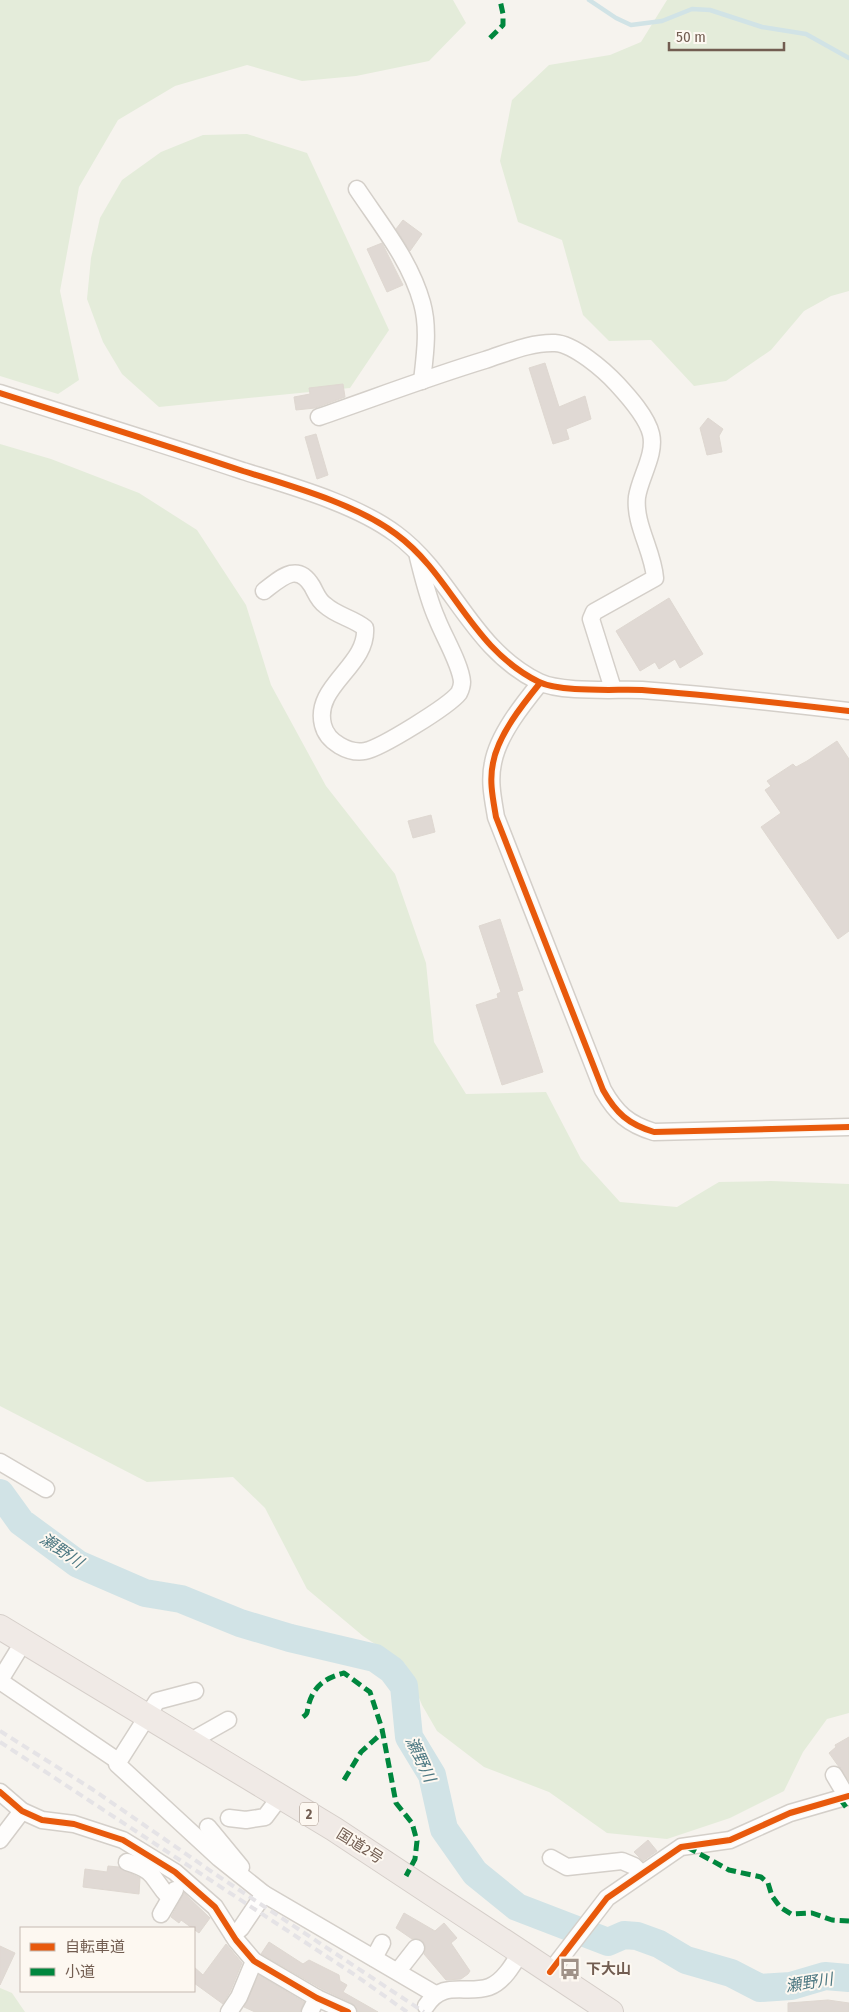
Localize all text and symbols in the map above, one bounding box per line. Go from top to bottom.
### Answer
scale bar [669,20,784,52]
text: 50 m [676,28,706,46]
water label: 瀬野川 [37,1529,89,1573]
water label: 瀬野川 [402,1733,440,1787]
road number: 2 [300,1802,318,1826]
street label: 国道2号 [333,1825,387,1867]
legend [20,1927,195,1992]
text: 自転車道 [65,1938,125,1956]
bus stop icon: 下大山 [557,1956,583,1982]
place label: 下大山 [586,1960,631,1978]
text: 小道 [65,1963,95,1981]
water label: 瀬野川 [784,1969,836,1996]

